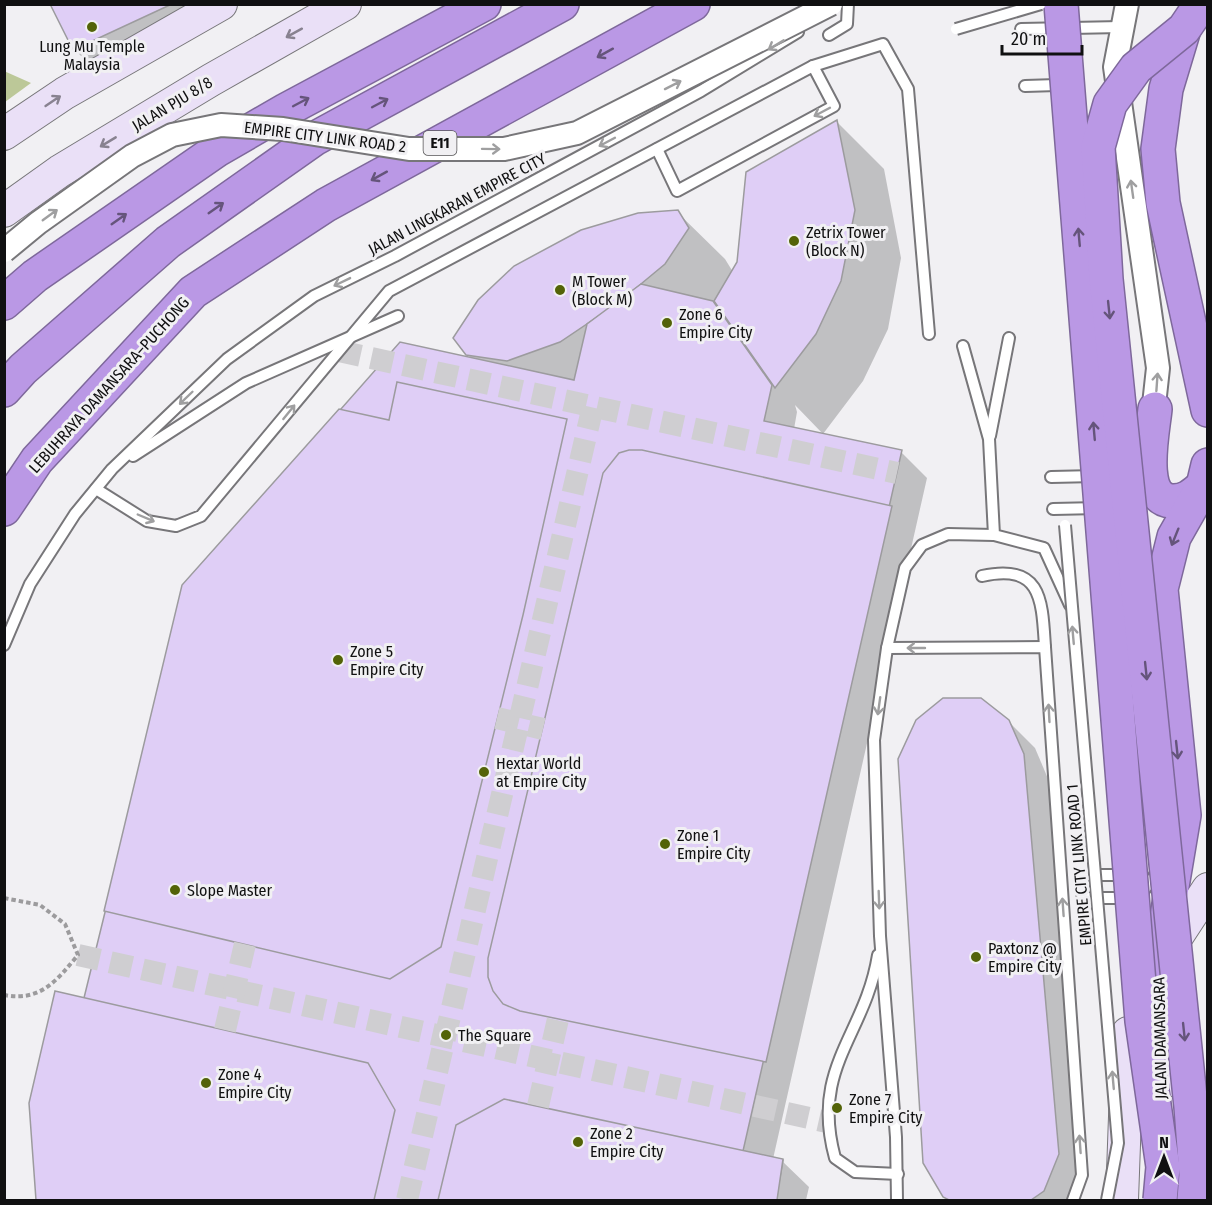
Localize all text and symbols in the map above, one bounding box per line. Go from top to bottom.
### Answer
scale bar [1002,18,1082,56]
marker: Lung Mu Temple Malaysia [85,20,99,34]
one-way arrow [286,27,303,39]
text: 20 m [1011,28,1046,50]
place label: Lung Mu Temple Malaysia [39,37,145,74]
one-way arrow [768,40,785,52]
one-way arrow [597,47,614,59]
street label: JALAN PJU 8/8 [128,73,216,135]
one-way arrow [664,79,682,90]
one-way arrow [44,95,61,107]
one-way arrow [291,96,309,107]
one-way arrow [370,97,388,108]
one-way arrow [813,107,831,118]
street label: EMPIRE CITY LINK ROAD 2 [243,118,407,156]
road number: E11 [424,131,456,155]
one-way arrow [100,137,117,149]
one-way arrow [598,137,616,148]
one-way arrow [481,143,501,155]
street label: JALAN LINGKARAN EMPIRE CITY [365,149,549,259]
one-way arrow [370,171,388,182]
one-way arrow [1126,179,1137,199]
one-way arrow [207,202,223,214]
one-way arrow [42,209,58,221]
one-way arrow [110,213,126,225]
place label: Zetrix Tower (Block N) [806,223,886,260]
one-way arrow [1073,228,1084,247]
marker: Zetrix Tower (Block N) [787,234,801,248]
place label: M Tower (Block M) [572,272,632,309]
one-way arrow [333,277,351,288]
marker: M Tower (Block M) [553,283,567,297]
street label: LEBUHRAYA DAMANSARA–PUCHONG [25,293,193,477]
one-way arrow [1104,299,1115,319]
place label: Zone 6 Empire City [679,305,753,342]
marker: Zone 6 Empire City [660,316,674,330]
one-way arrow [1152,372,1163,392]
one-way arrow [179,391,194,405]
one-way arrow [282,404,295,420]
one-way arrow [1089,422,1100,442]
one-way arrow [136,513,154,524]
one-way arrow [1169,528,1180,546]
one-way arrow [1067,626,1078,646]
place label: Zone 5 Empire City [350,642,424,679]
one-way arrow [907,642,927,654]
marker: Zone 5 Empire City [331,653,345,667]
one-way arrow [1141,661,1152,680]
one-way arrow [873,695,884,715]
one-way arrow [1044,703,1055,723]
one-way arrow [1172,740,1183,760]
place label: Hextar World at Empire City [496,754,587,791]
marker: Hextar World at Empire City [477,765,491,779]
street label: EMPIRE CITY LINK ROAD 1 [1062,783,1096,947]
place label: Zone 1 Empire City [677,826,751,863]
marker: Zone 1 Empire City [658,837,672,851]
place label: Slope Master [187,881,273,900]
marker: Slope Master [168,883,182,897]
one-way arrow [874,890,885,910]
one-way arrow [1057,898,1068,918]
place label: Paxtonz @ Empire City [988,939,1062,976]
marker: Paxtonz @ Empire City [969,950,983,964]
street label: JALAN DAMANSARA [1149,976,1171,1099]
one-way arrow [1179,1022,1190,1042]
place label: The Square [458,1026,531,1045]
marker: The Square [439,1028,453,1042]
place label: Zone 4 Empire City [218,1065,292,1102]
one-way arrow [1107,1071,1118,1091]
marker: Zone 4 Empire City [199,1076,213,1090]
place label: Zone 7 Empire City [849,1090,923,1127]
marker: Zone 7 Empire City [830,1101,844,1115]
place label: Zone 2 Empire City [590,1124,664,1161]
north arrow [1134,1127,1194,1187]
text: N [1159,1133,1169,1152]
one-way arrow [1074,1134,1085,1154]
marker: Zone 2 Empire City [571,1135,585,1149]

